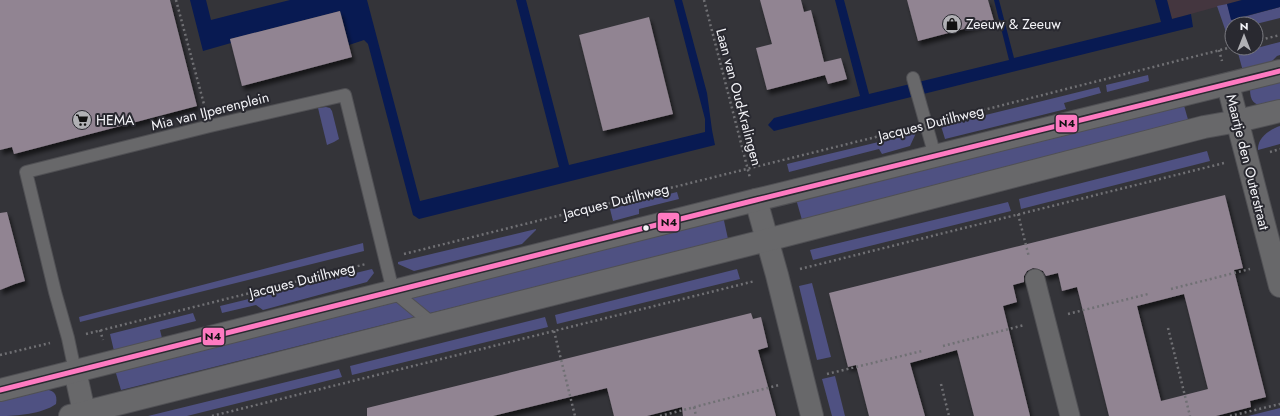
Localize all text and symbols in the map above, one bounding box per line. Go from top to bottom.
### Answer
shop icon: Zeeuw & Zeeuw [941,13,963,35]
place label: Zeeuw & Zeeuw [966,14,1061,34]
north arrow [1224,16,1264,56]
text: N [1240,18,1248,34]
street label: Laan van Oud-Kralingen [711,26,767,168]
street label: Mia van IJperenplein [149,87,271,135]
street label: Maartje den Outerstraat [1221,92,1275,232]
street label: Jacques Dutilhweg [874,100,986,146]
supermarket icon: HEMA [71,109,93,131]
place label: HEMA [96,110,135,130]
line badge: N4 [1055,114,1078,133]
text: N4 [1059,115,1076,131]
street label: Jacques Dutilhweg [559,178,671,224]
line badge: N4 [657,212,680,232]
text: N4 [661,214,678,230]
unlabelled marker [641,223,651,233]
street label: Jacques Dutilhweg [245,257,357,303]
line badge: N4 [202,327,225,346]
text: N4 [205,328,222,344]

